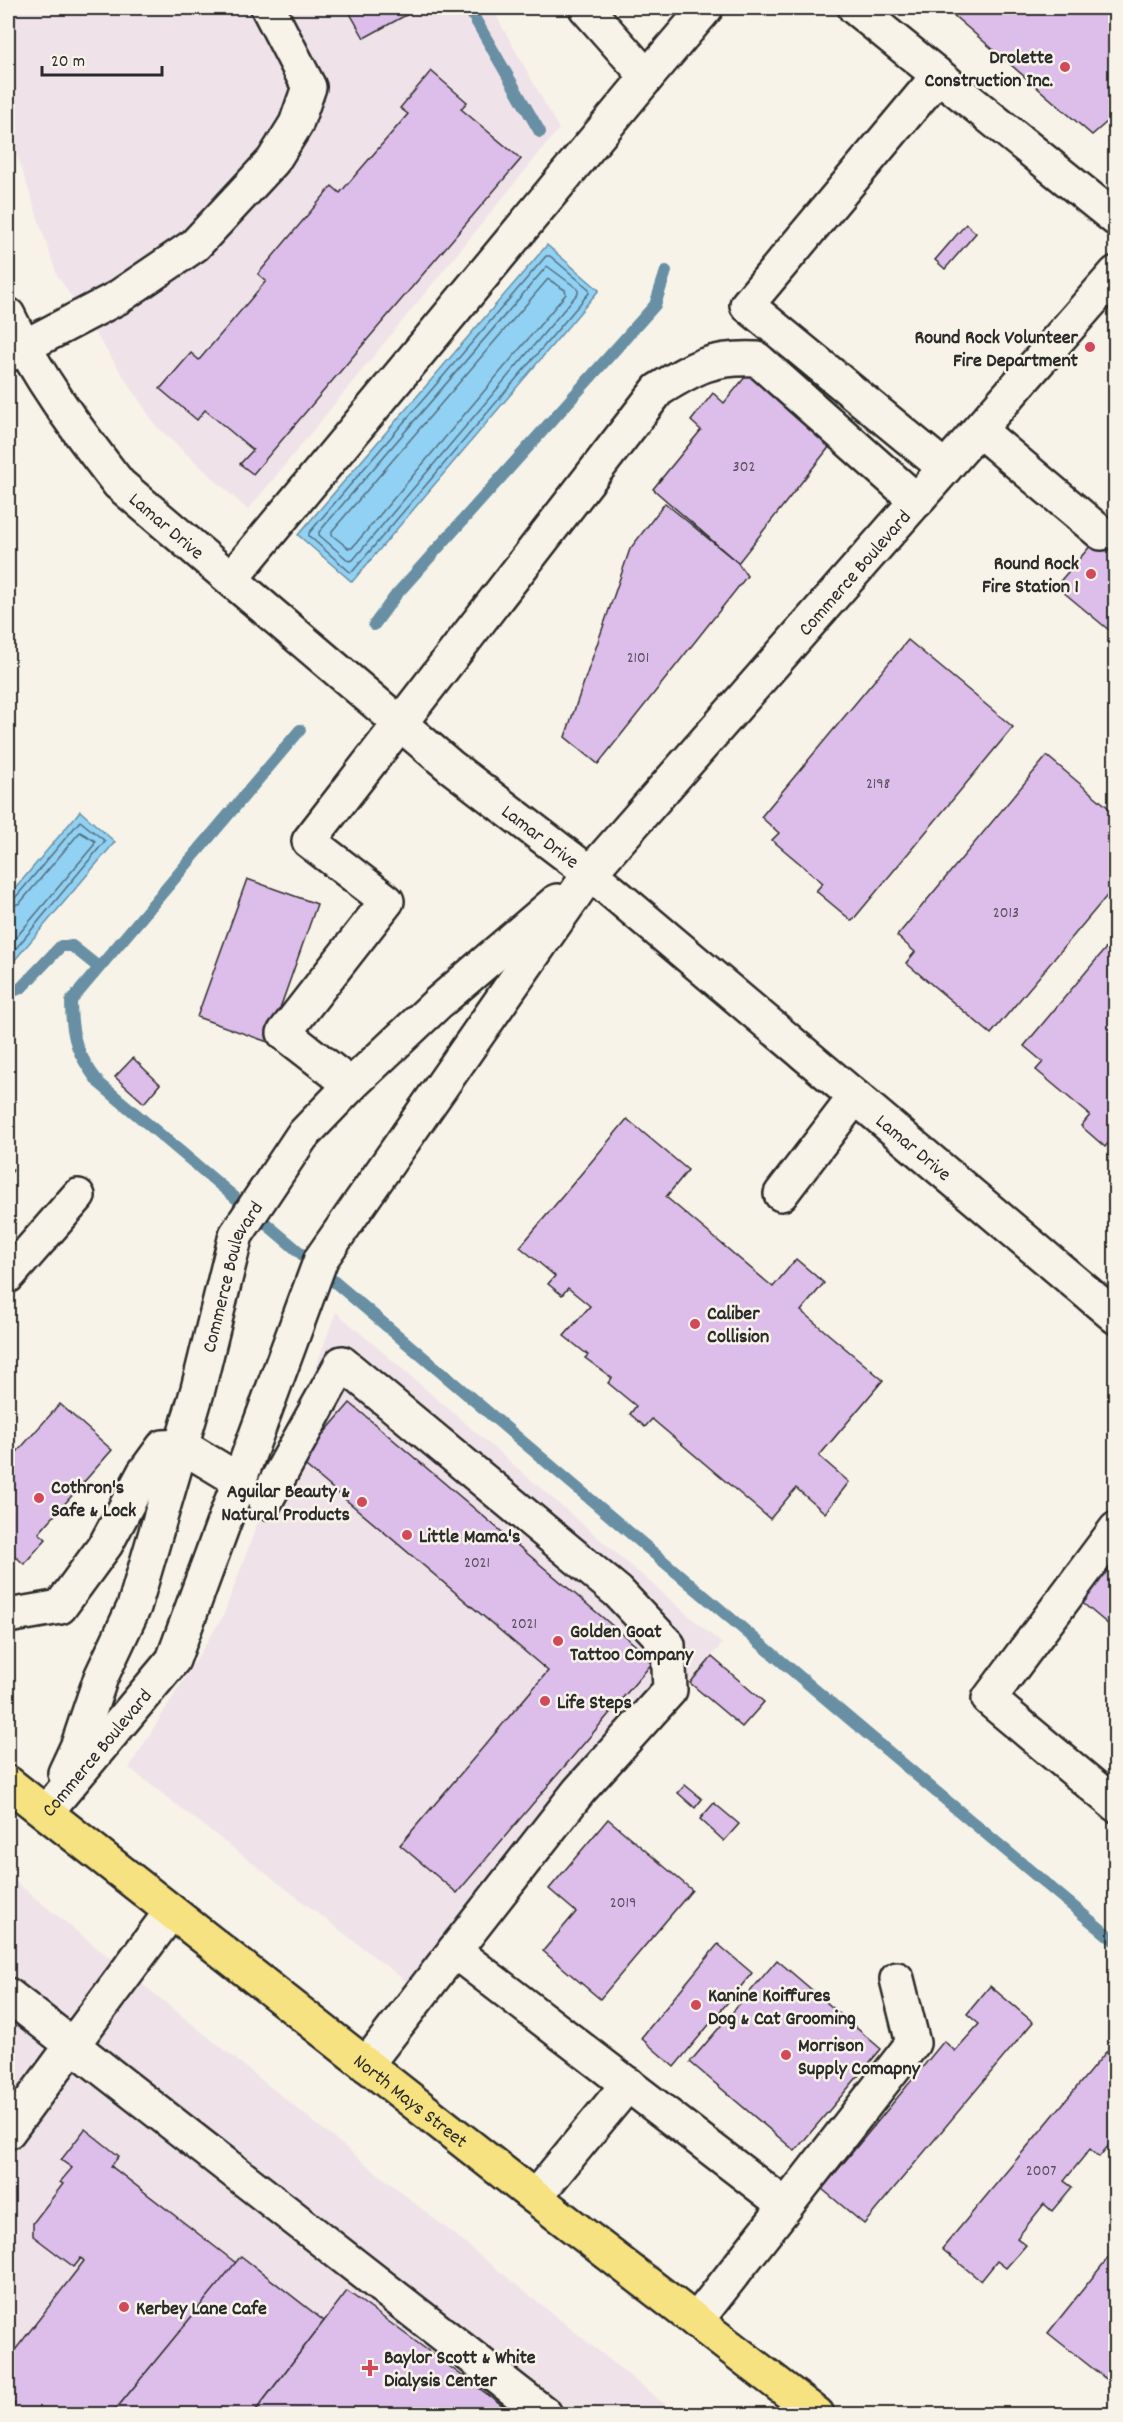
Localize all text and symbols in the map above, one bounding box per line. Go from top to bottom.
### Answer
scale bar [42,39,162,77]
place label: Drolette Construction Inc. [925,45,1053,96]
text: 20 m [51,50,85,75]
marker: Drolette Construction Inc. [1058,60,1072,74]
place label: Round Rock Volunteer Fire Department [915,325,1079,376]
marker: Round Rock Volunteer Fire Department [1083,340,1097,354]
house number: 302 [733,456,755,479]
street label: Lamar Drive [121,487,209,568]
street label: Commerce Boulevard [793,505,919,643]
place label: Round Rock Fire Station 1 [982,551,1079,602]
marker: Round Rock Fire Station 1 [1084,567,1098,581]
house number: 2101 [627,647,649,670]
house number: 2198 [866,773,890,796]
street label: Lamar Drive [494,799,584,877]
house number: 2013 [993,902,1019,925]
street label: Lamar Drive [868,1109,956,1189]
street label: Commerce Boulevard [196,1197,272,1356]
place label: Caliber Collision [707,1301,769,1352]
marker: Caliber Collision [688,1317,702,1331]
place label: Cothron's Safe & Lock [51,1475,136,1526]
place label: Aguilar Beauty & Natural Products [221,1479,350,1530]
marker: Cothron's Safe & Lock [32,1491,46,1505]
marker: Aguilar Beauty & Natural Products [355,1495,369,1509]
place label: Little Mama's [419,1524,520,1552]
marker: Little Mama's [400,1528,414,1542]
house number: 2021 [464,1552,490,1575]
house number: 2021 [511,1613,537,1636]
place label: Golden Goat Tattoo Company [570,1619,694,1670]
marker: Golden Goat Tattoo Company [551,1634,565,1648]
street label: Commerce Boulevard [37,1684,160,1824]
place label: Life Steps [557,1690,632,1718]
marker: Life Steps [538,1694,552,1708]
house number: 2019 [610,1892,636,1915]
place label: Kanine Koiffures Dog & Cat Grooming [708,1983,856,2034]
marker: Kanine Koiffures Dog & Cat Grooming [689,1998,703,2012]
place label: Morrison Supply Comapny [798,2033,921,2084]
marker: Morrison Supply Comapny [779,2048,793,2062]
street label: North Mays Street [346,2049,472,2156]
house number: 2007 [1026,2160,1056,2183]
place label: Kerbey Lane Cafe [136,2296,267,2324]
marker: Kerbey Lane Cafe [117,2300,131,2314]
place label: Baylor Scott & White Dialysis Center [384,2345,536,2396]
marker: Baylor Scott & White Dialysis Center [361,2359,379,2377]

